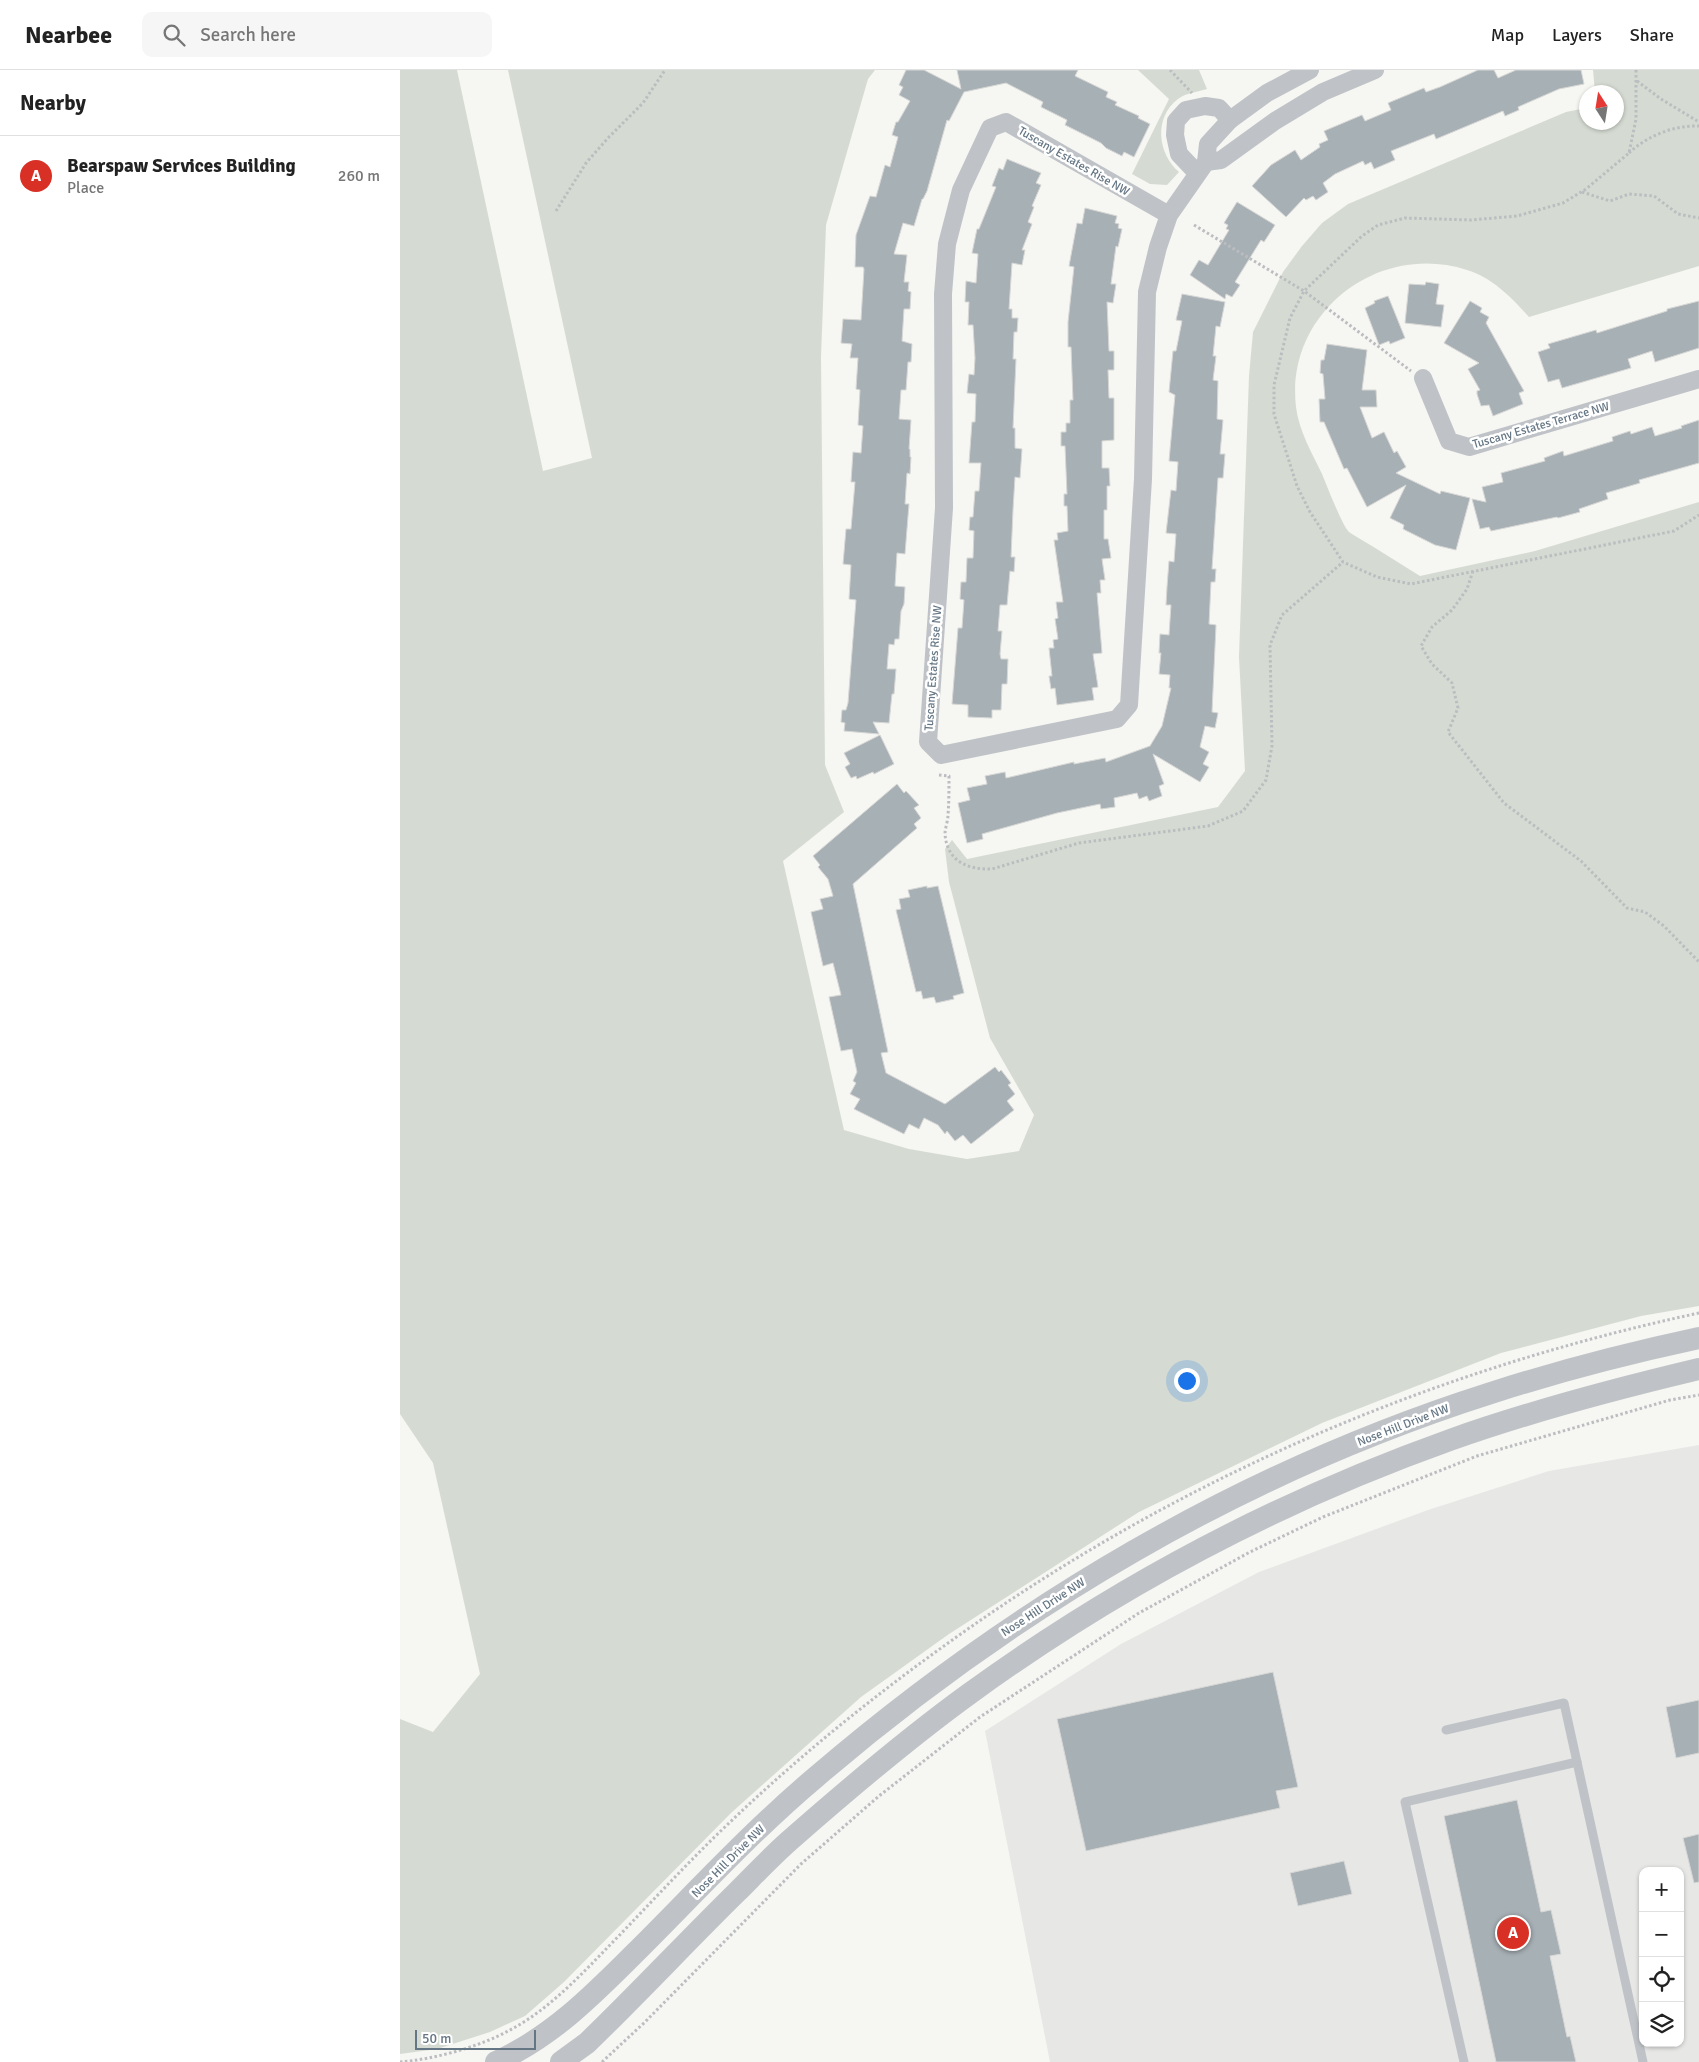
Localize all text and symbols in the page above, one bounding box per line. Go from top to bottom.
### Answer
search box [142,12,492,57]
text: Nearbee [25,20,112,50]
icon: search [160,21,188,49]
text: Search here [200,23,296,47]
text: Map [1491,24,1524,46]
text: Layers [1552,24,1602,46]
text: Share [1630,24,1674,46]
north arrow [1579,85,1624,130]
text: Nearby [20,90,86,116]
street label: Tuscany Estates Rise NW [1015,123,1132,199]
text: Bearspaw Services Building [67,154,296,178]
text: A [31,166,41,186]
text: 260 m [338,166,380,186]
text: Place [67,178,104,198]
street label: Tuscany Estates Terrace NW [1471,399,1611,452]
street label: Tuscany Estates Rise NW [922,605,945,731]
your location [1174,1368,1200,1394]
street label: Nose Hill Drive NW [1355,1401,1451,1450]
street label: Nose Hill Drive NW [998,1575,1088,1640]
street label: Nose Hill Drive NW [689,1822,768,1901]
map controls [1639,1867,1684,2047]
button: + [1639,1867,1684,1912]
button: − [1639,1912,1684,1957]
pin: A [1497,1914,1529,1952]
button: locate [1639,1957,1684,2002]
button: layers [1639,2002,1684,2047]
scale bar [415,2027,536,2050]
text: 50 m [422,2030,451,2047]

